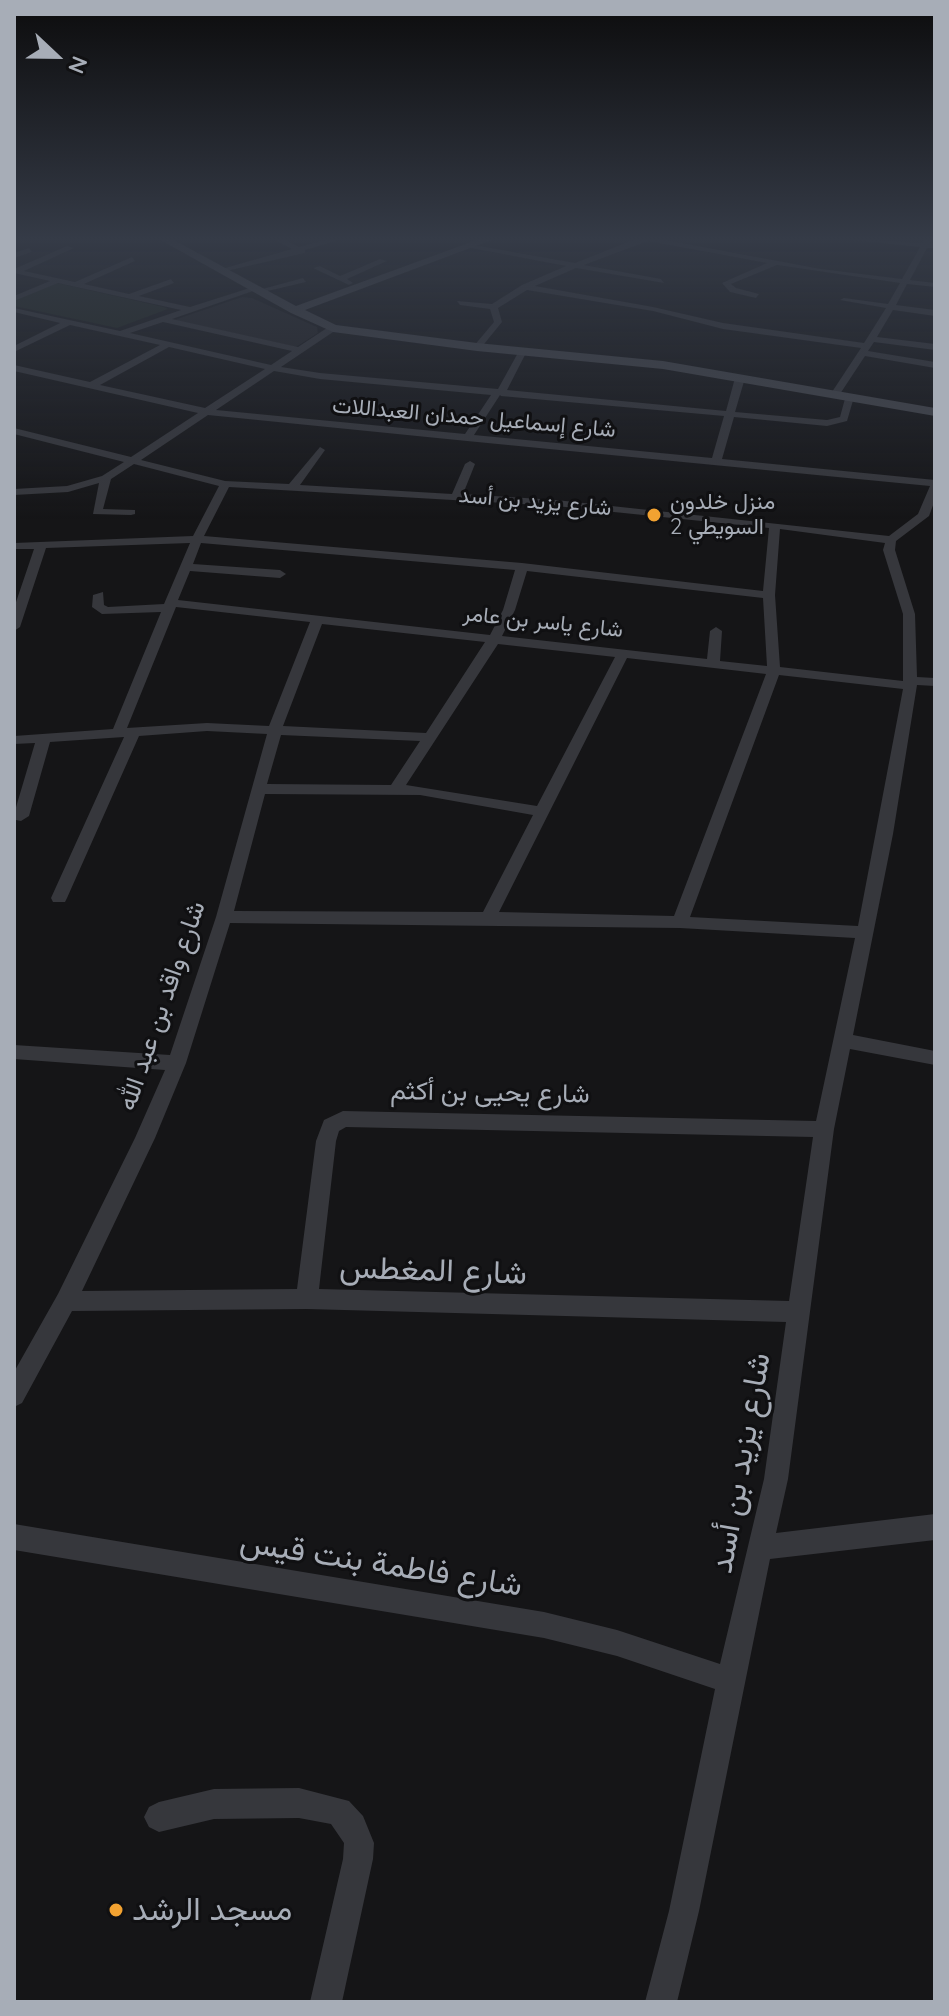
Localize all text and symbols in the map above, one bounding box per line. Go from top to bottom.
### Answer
north arrow [16,16,96,96]
text: N [62,52,94,78]
street label: شارع إسماعيل حمدان العبداللات [331,392,617,444]
street label: شارع يزيد بن أسد [457,482,613,522]
place label: منزل خلدون السويطي 2 [670,489,775,540]
marker: منزل خلدون السويطي 2 [645,506,663,524]
street label: شارع ياسر بن عامر [462,600,624,644]
street label: شارع واقد بن عبد الله [112,897,212,1115]
street label: شارع يحيى بن أكثم [390,1076,590,1110]
street label: شارع المغطس [339,1249,527,1293]
street label: شارع يزيد بن أسد [703,1350,779,1576]
street label: شارع فاطمة بنت قيس [237,1523,525,1605]
place label: مسجد الرشد [132,1891,292,1929]
marker: مسجد الرشد [107,1901,125,1919]

